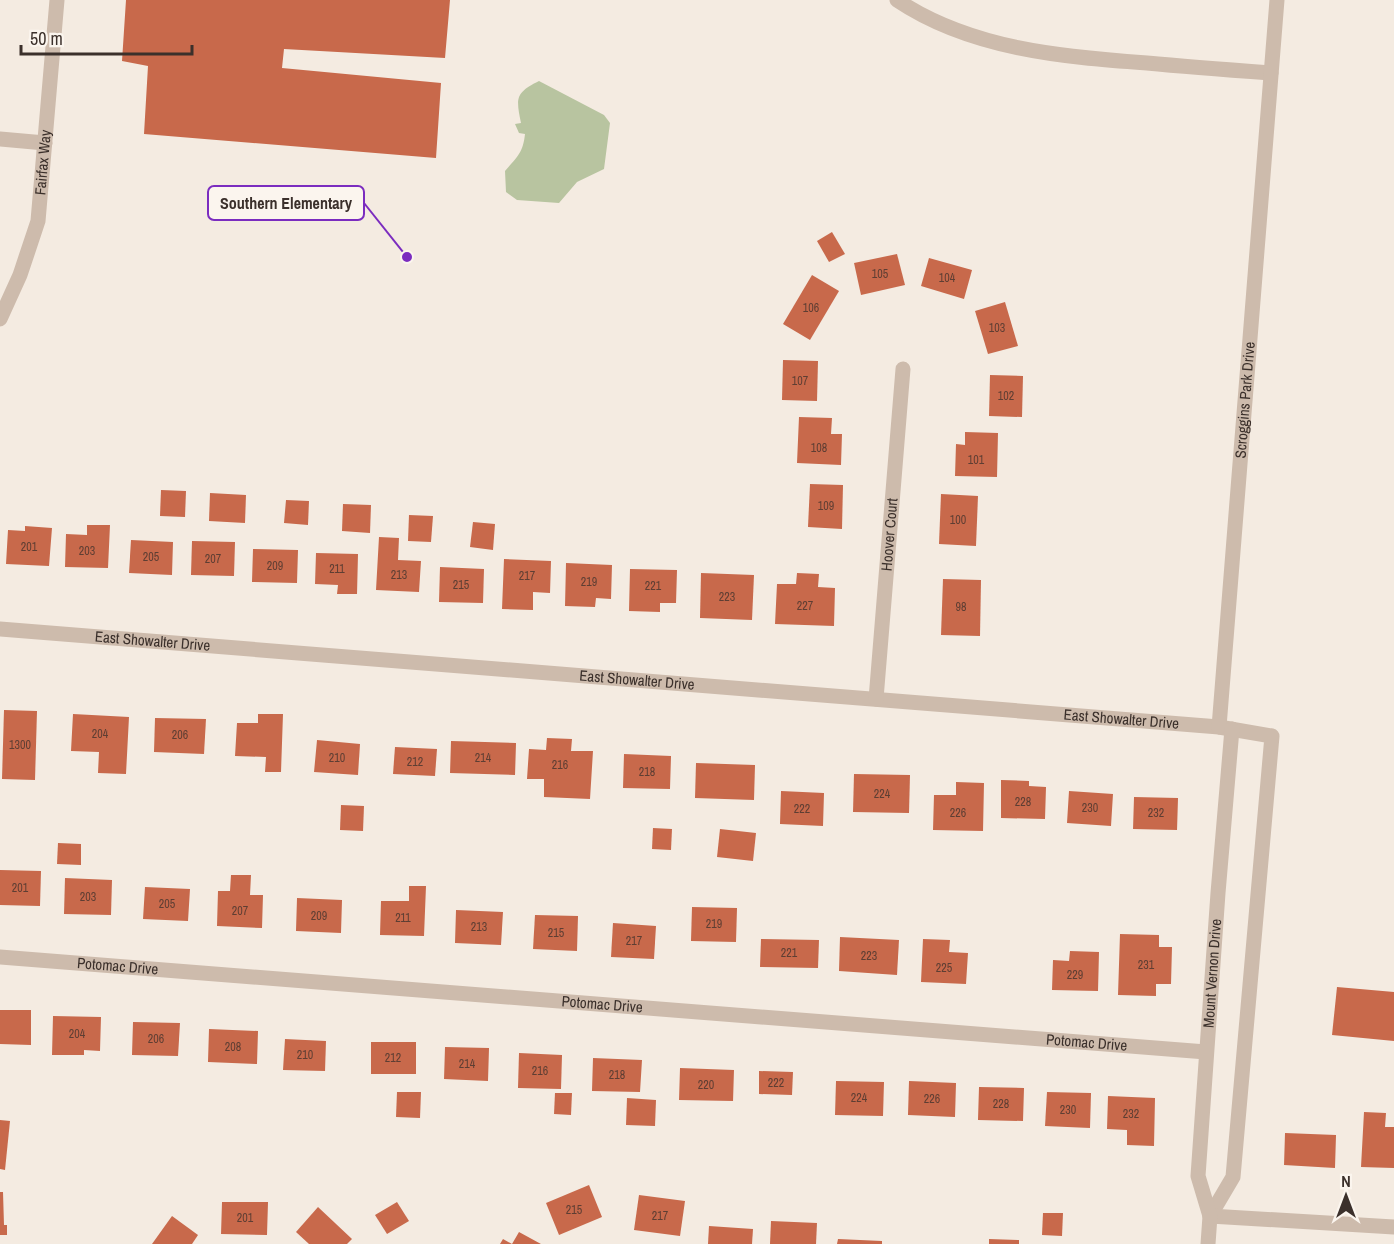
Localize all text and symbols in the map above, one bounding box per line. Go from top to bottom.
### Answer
scale bar [21,18,192,56]
text: 50 m [30,26,63,51]
street label: Fairfax Way [29,128,56,196]
callout: Southern Elementary [208,186,364,220]
text: Southern Elementary [220,192,353,214]
house number: 105 [872,266,889,282]
house number: 104 [939,270,956,286]
house number: 106 [803,300,819,316]
house number: 103 [989,320,1005,336]
street label: Scroggins Park Drive [1229,341,1260,459]
house number: 107 [792,373,809,389]
house number: 102 [998,388,1014,404]
house number: 108 [811,440,827,456]
house number: 101 [968,452,985,468]
street label: Hoover Court [876,497,902,572]
house number: 109 [818,498,834,514]
house number: 100 [950,512,966,528]
house number: 201 [21,539,38,555]
house number: 203 [79,543,95,559]
house number: 205 [143,549,160,565]
house number: 207 [205,551,222,567]
house number: 209 [267,558,283,574]
house number: 211 [329,561,345,577]
house number: 213 [391,567,407,583]
house number: 217 [519,568,536,584]
house number: 219 [581,574,597,590]
house number: 215 [453,577,470,593]
house number: 221 [645,578,662,594]
house number: 223 [719,589,735,605]
house number: 227 [797,598,814,614]
house number: 98 [956,599,966,615]
street label: East Showalter Drive [94,626,211,656]
street label: East Showalter Drive [579,665,696,695]
street label: East Showalter Drive [1063,704,1180,734]
house number: 204 [92,726,109,742]
house number: 206 [172,727,188,743]
house number: 1300 [9,737,31,753]
house number: 210 [329,750,345,766]
house number: 214 [475,750,492,766]
house number: 212 [407,754,423,770]
house number: 216 [552,757,568,773]
house number: 218 [639,764,655,780]
house number: 224 [874,786,891,802]
house number: 228 [1015,794,1031,810]
house number: 230 [1082,800,1098,816]
house number: 222 [794,801,810,817]
house number: 226 [950,805,966,821]
house number: 232 [1148,805,1164,821]
house number: 201 [12,880,29,896]
house number: 203 [80,889,96,905]
house number: 205 [159,896,176,912]
house number: 207 [232,903,249,919]
house number: 209 [311,908,327,924]
house number: 211 [395,910,411,926]
house number: 219 [706,916,722,932]
street label: Mount Vernon Drive [1197,918,1226,1029]
house number: 213 [471,919,487,935]
house number: 215 [548,925,565,941]
house number: 217 [626,933,643,949]
house number: 221 [781,945,798,961]
house number: 223 [861,948,877,964]
street label: Potomac Drive [76,952,159,979]
house number: 231 [1138,957,1155,973]
house number: 225 [936,960,953,976]
house number: 229 [1067,967,1083,983]
street label: Potomac Drive [561,990,644,1018]
house number: 204 [69,1026,86,1042]
street label: Potomac Drive [1045,1028,1128,1056]
house number: 206 [148,1031,164,1047]
house number: 208 [225,1039,241,1055]
house number: 210 [297,1047,313,1063]
house number: 212 [385,1050,401,1066]
house number: 214 [459,1056,476,1072]
house number: 216 [532,1063,548,1079]
house number: 218 [609,1067,625,1083]
house number: 222 [768,1075,784,1091]
house number: 220 [698,1077,714,1093]
house number: 224 [851,1090,868,1106]
house number: 226 [924,1091,940,1107]
house number: 228 [993,1096,1009,1112]
house number: 230 [1060,1102,1076,1118]
house number: 232 [1123,1106,1139,1122]
north arrow [1316,1166,1376,1226]
text: N [1341,1170,1351,1192]
house number: 215 [566,1202,583,1218]
house number: 217 [652,1208,669,1224]
house number: 201 [237,1210,254,1226]

